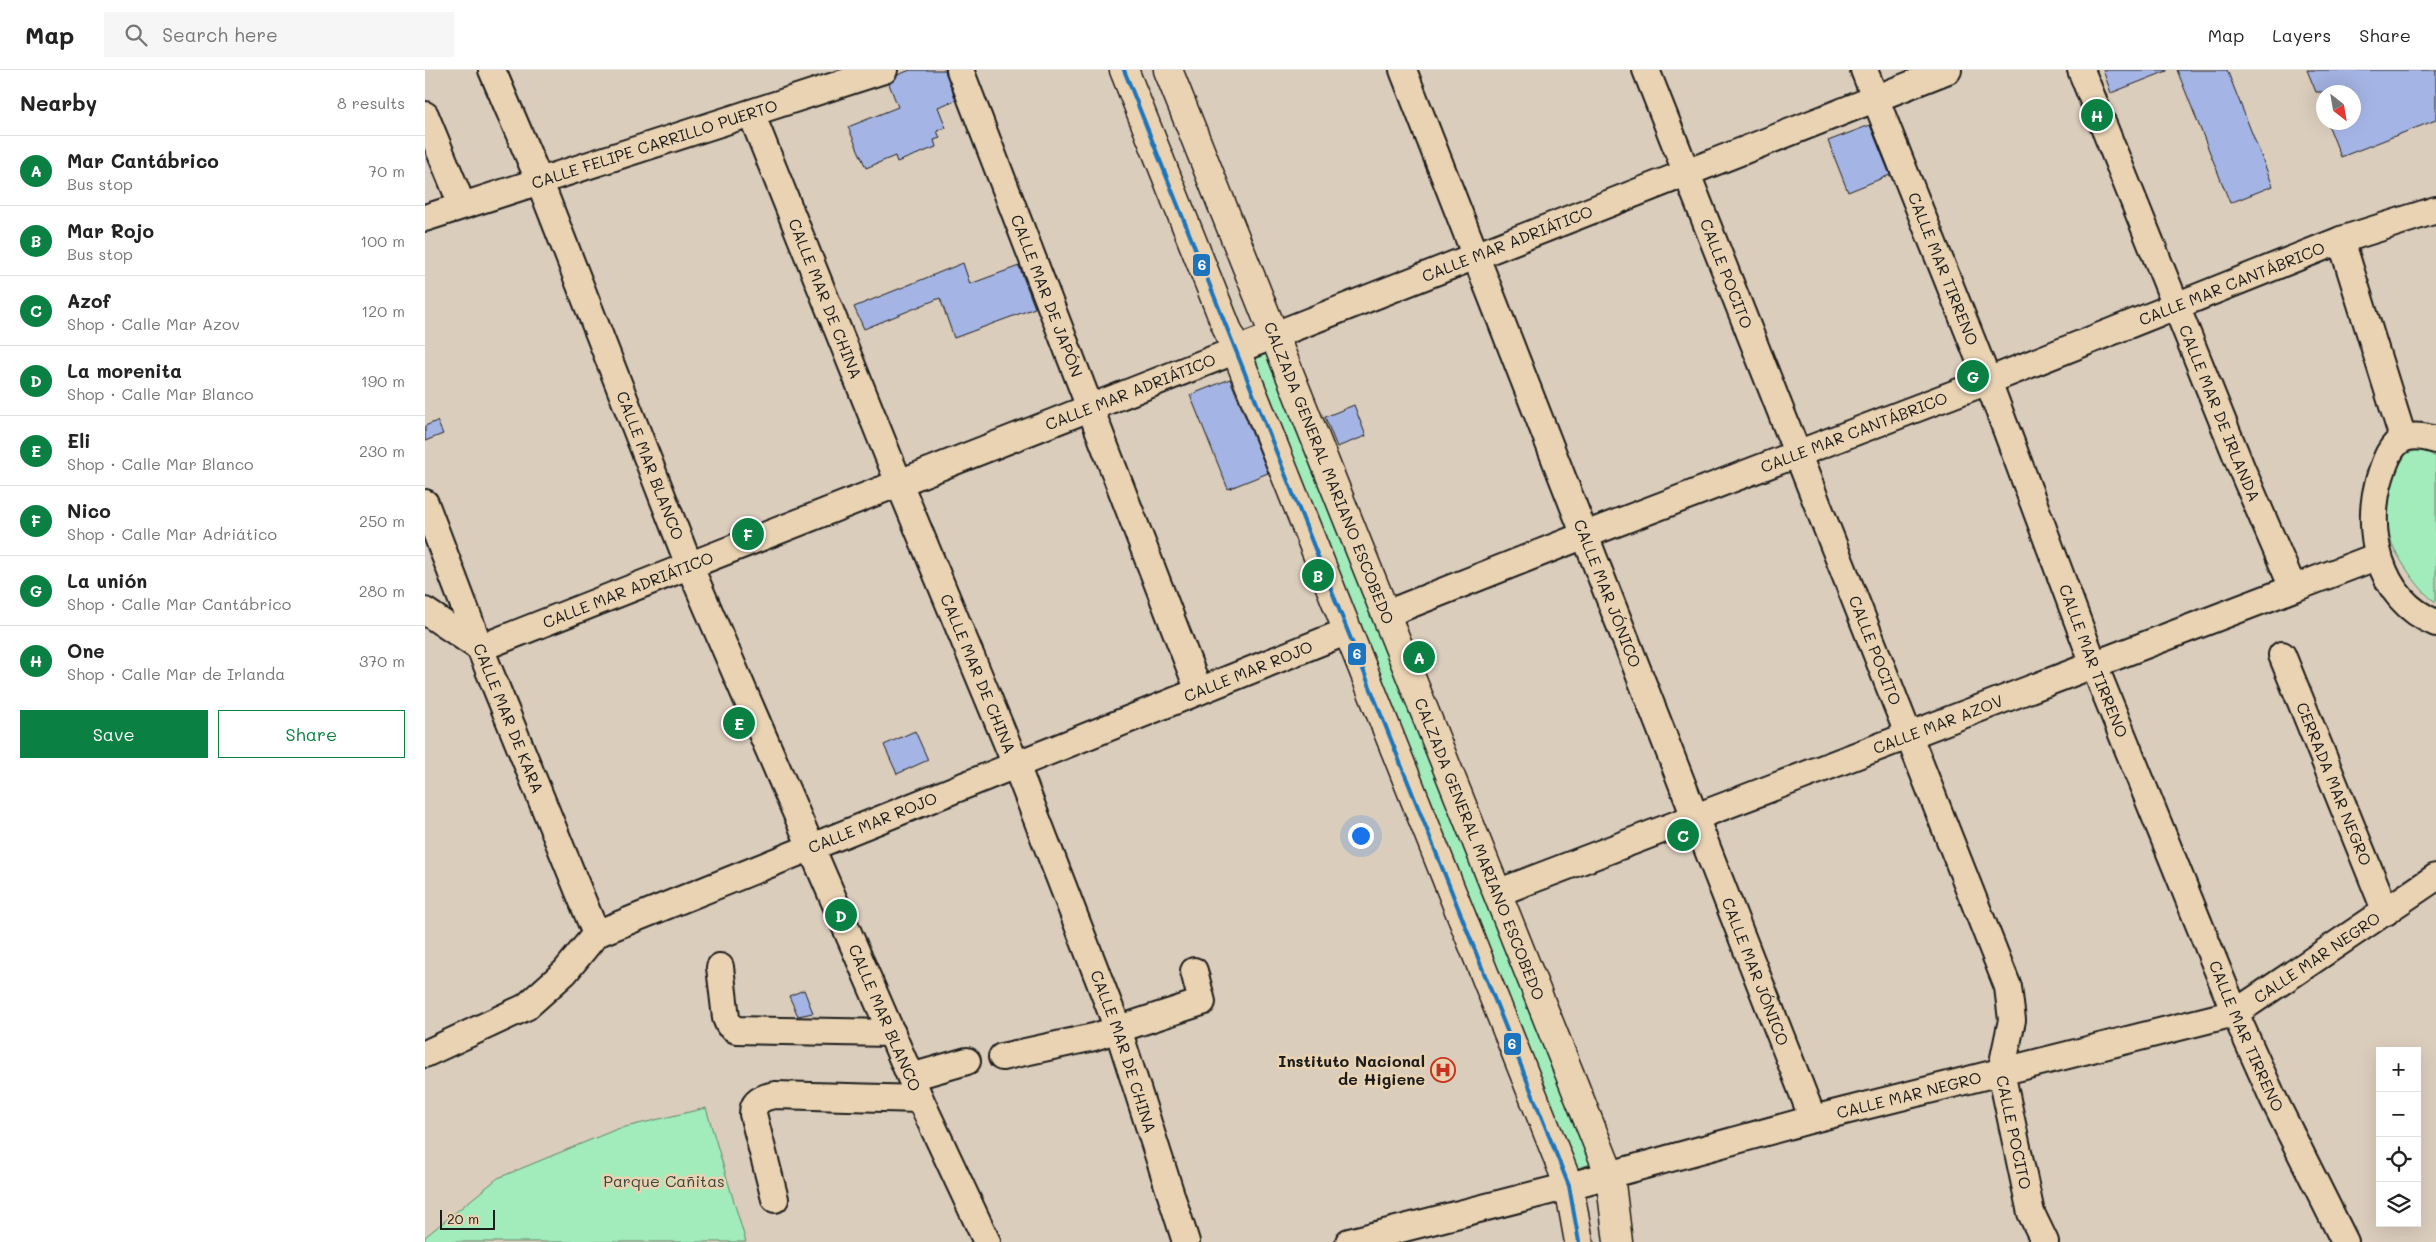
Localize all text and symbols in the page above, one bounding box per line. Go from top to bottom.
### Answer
search box [104,12,454,57]
text: Map [25,19,74,50]
icon: search [122,21,150,49]
text: Search here [162,22,278,47]
text: Map [2208,23,2244,47]
text: Layers [2272,23,2331,47]
text: Share [2359,23,2411,47]
north arrow [2316,85,2361,130]
text: Nearby [20,89,97,116]
text: 8 results [337,92,405,113]
street label: CALLE FELIPE CARRILLO PUERTO [528,94,780,193]
pin: H [2081,96,2113,134]
text: Mar Cantábrico [67,148,219,173]
text: A [30,160,42,181]
text: 70 m [368,160,405,181]
text: Bus stop [67,173,133,194]
street label: CALLE MAR TIRRENO [1904,189,1984,348]
street label: CALLE MAR ADRIÁTICO [1419,200,1595,286]
street label: CALLE MAR DE JAPÓN [1007,211,1088,380]
street label: CALLE MAR DE CHINA [784,215,867,382]
street label: CALLE POCITO [1696,216,1758,331]
text: Mar Rojo [67,218,154,243]
text: B [31,230,41,251]
text: 100 m [360,230,405,251]
street label: CALLE MAR CANTÁBRICO [2135,237,2328,330]
text: Bus stop [67,243,133,264]
line badge: 6 [1192,253,1211,277]
text: 6 [1198,255,1206,274]
text: Azof [67,288,111,313]
text: C [30,300,42,321]
text: 120 m [361,300,405,321]
text: Shop · Calle Mar Azov [67,313,240,334]
street label: CALZADA GENERAL MARIANO ESCOBEDO [1259,319,1399,627]
street label: CALLE MAR DE IRLANDA [2175,321,2265,504]
street label: CALLE MAR ADRIÁTICO [1042,348,1219,435]
pin: G [1957,357,1989,395]
text: La morenita [67,358,182,383]
text: D [30,370,42,391]
text: 190 m [361,370,405,391]
text: Shop · Calle Mar Blanco [67,383,254,404]
street label: CALLE MAR CANTÁBRICO [1757,387,1950,477]
street label: CALLE MAR BLANCO [612,388,689,543]
text: Eli [67,428,91,453]
text: E [31,440,41,461]
text: 230 m [359,440,405,461]
text: Shop · Calle Mar Blanco [67,453,254,474]
text: Nico [67,498,111,523]
text: F [31,510,41,531]
text: 250 m [359,510,405,531]
pin: F [732,515,764,553]
street label: CALLE MAR JÓNICO [1570,516,1646,670]
text: Shop · Calle Mar Adriático [67,523,277,544]
street label: CALLE MAR ADRIÁTICO [539,546,716,632]
pin: B [1302,556,1334,594]
text: La unión [67,568,147,593]
text: G [30,580,42,601]
text: 280 m [359,580,405,601]
street label: CALLE MAR TIRRENO [2055,581,2133,741]
street label: CALLE MAR DE CHINA [936,591,1021,757]
street label: CALLE POCITO [1844,592,1907,708]
text: Shop · Calle Mar Cantábrico [67,593,291,614]
street label: CALLE MAR ROJO [1180,635,1316,706]
text: One [67,638,105,663]
pin: A [1403,638,1435,676]
street label: CALLE MAR DE KARA [469,640,549,796]
line badge: 6 [1347,642,1367,666]
text: 6 [1353,644,1361,663]
text: H [30,650,42,671]
text: 370 m [359,650,405,671]
text: Shop · Calle Mar de Irlanda [67,663,285,684]
street label: CALLE MAR AZOV [1870,689,2006,758]
street label: CALZADA GENERAL MARIANO ESCOBEDO [1410,695,1550,1003]
street label: CERRADA MAR NEGRO [2292,699,2377,868]
pin: E [723,704,755,742]
button: Save [20,710,208,758]
button: Share [218,710,405,758]
street label: CALLE MAR ROJO [805,787,940,858]
pin: C [1667,816,1699,854]
your location [1348,823,1374,849]
street label: CALLE MAR JÓNICO [1717,894,1794,1048]
pin: D [825,896,857,934]
street label: CALLE MAR NEGRO [2249,907,2384,1008]
street label: CALLE MAR BLANCO [844,941,926,1094]
street label: CALLE MAR TIRRENO [2205,957,2289,1115]
street label: CALLE MAR DE CHINA [1086,967,1162,1136]
line badge: 6 [1503,1032,1522,1056]
text: 6 [1508,1034,1516,1053]
map controls [2376,1047,2421,1227]
button: + [2376,1047,2421,1092]
place label: Instituto Nacional de Higiene [1278,1050,1425,1089]
hospital icon: Instituto Nacional de Higiene [1430,1057,1456,1083]
street label: CALLE MAR NEGRO [1834,1066,1984,1123]
street label: CALLE POCITO [1992,1073,2037,1191]
button: − [2376,1092,2421,1137]
button: locate [2376,1137,2421,1182]
park label: Parque Cañitas [603,1170,725,1191]
button: layers [2376,1182,2421,1227]
scale bar [440,1207,495,1230]
text: 20 m [447,1209,479,1228]

